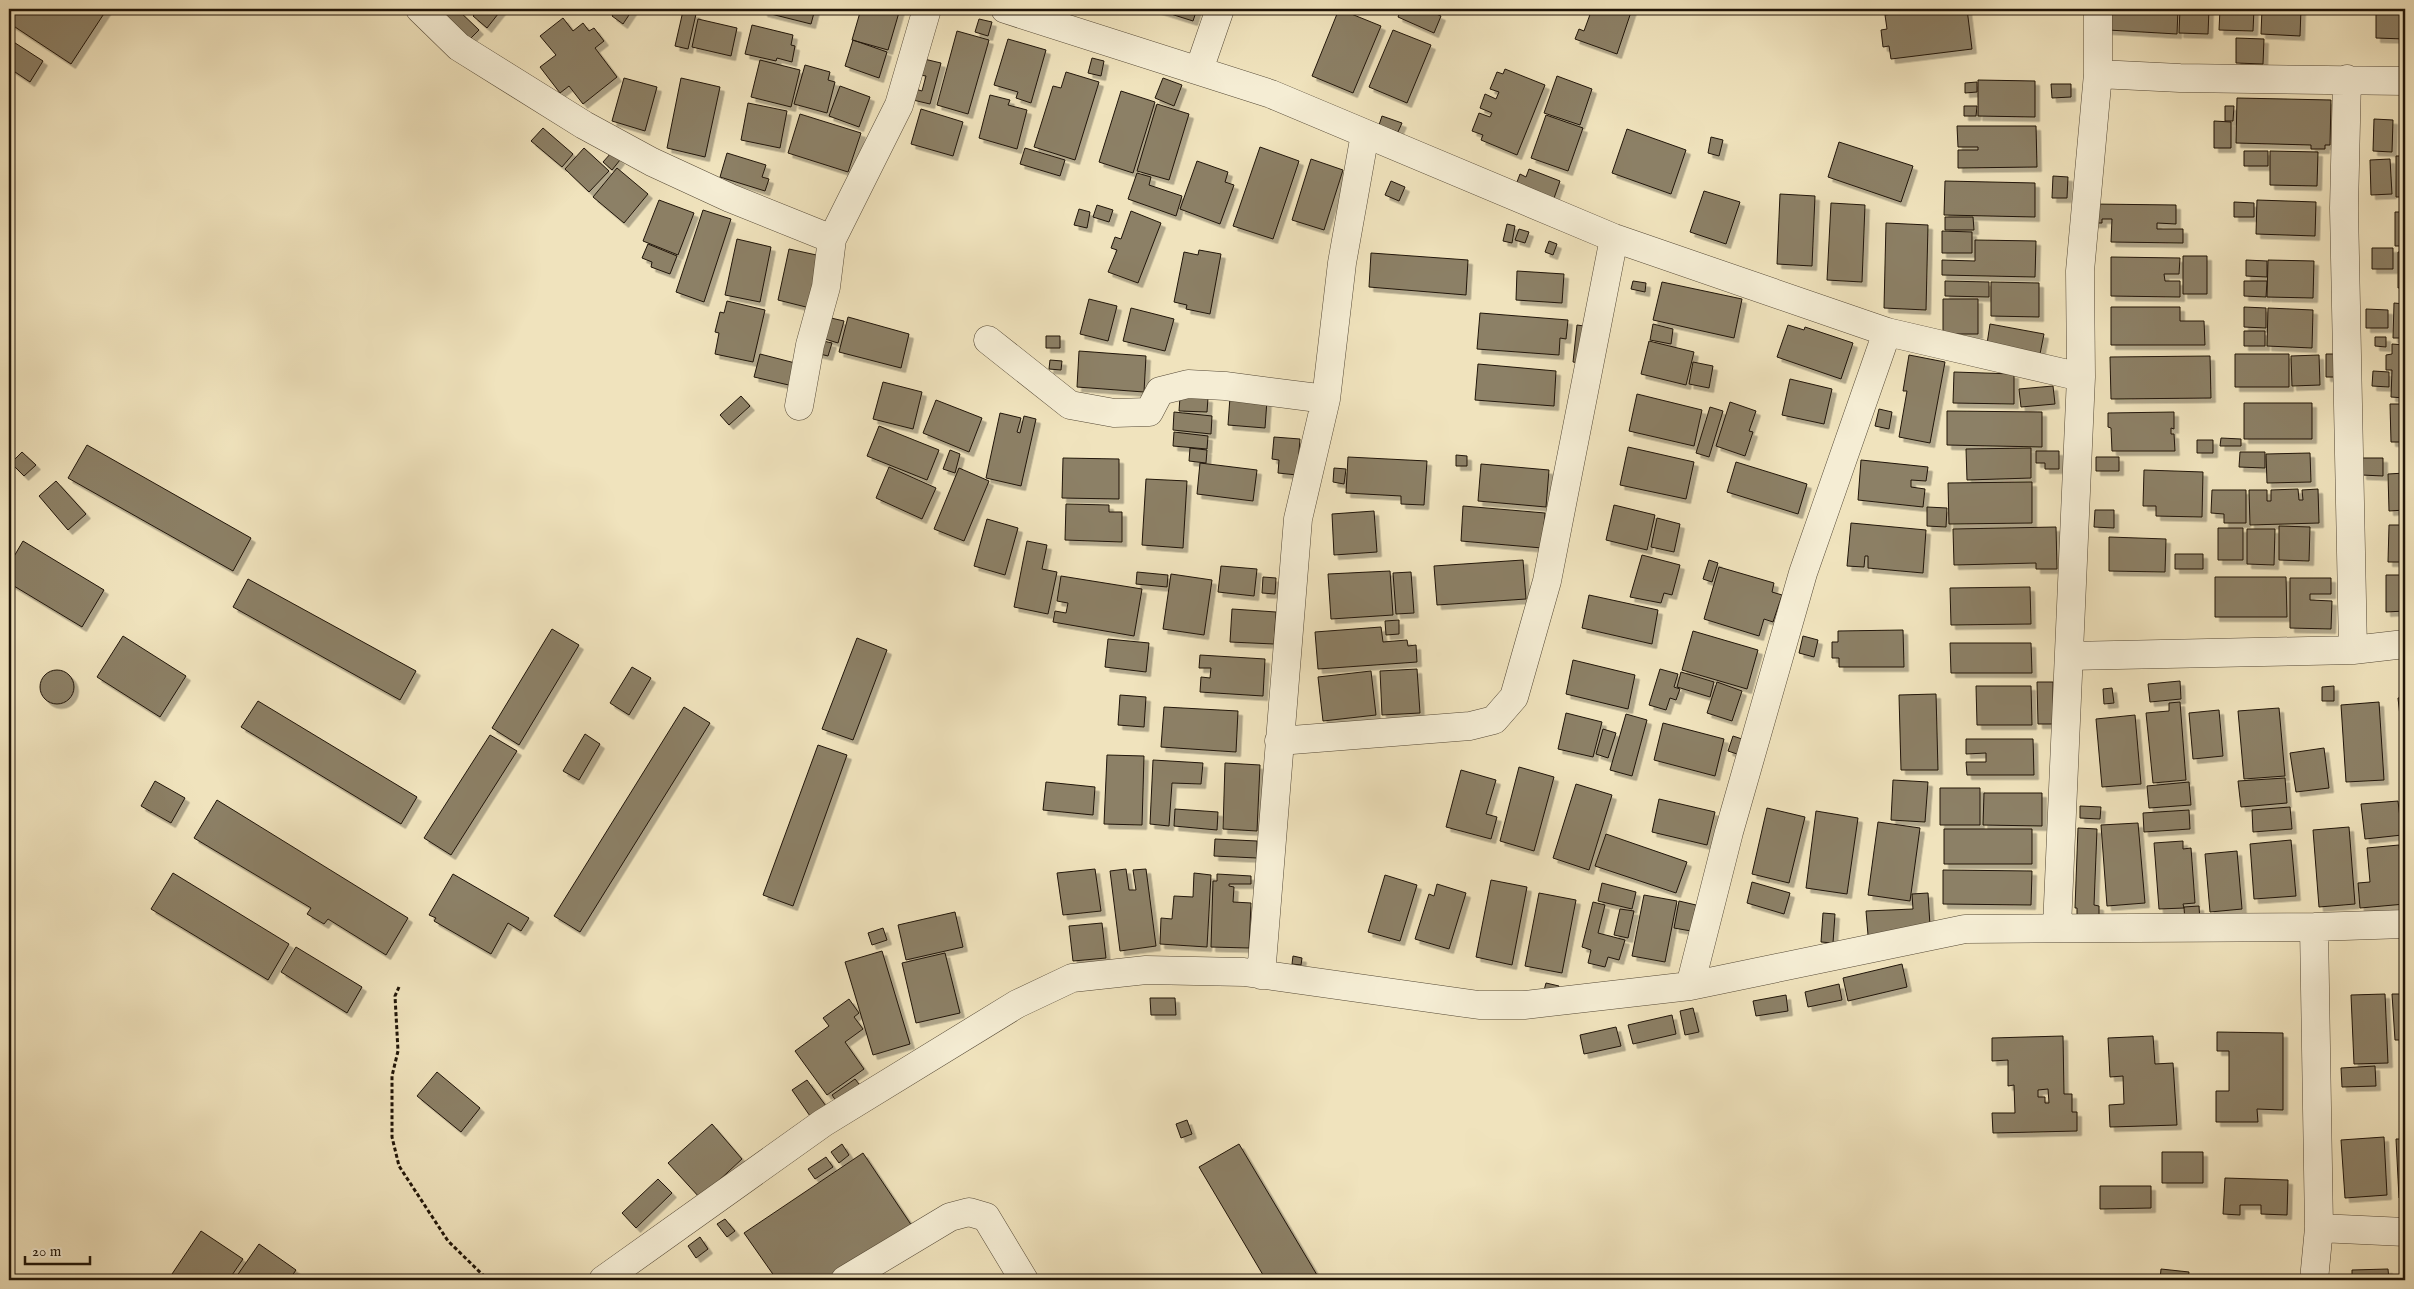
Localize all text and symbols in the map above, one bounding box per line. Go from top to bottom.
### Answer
scale bar [25,1234,90,1266]
text: 20 m [32,1242,62,1261]

